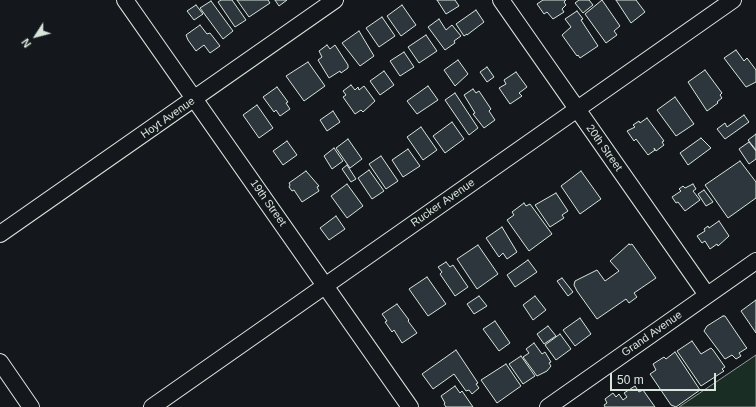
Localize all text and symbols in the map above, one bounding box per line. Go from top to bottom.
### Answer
north arrow [16,16,56,56]
text: N [19,36,33,50]
street label: Hoyt Avenue [139,95,197,141]
street label: 20th Street [583,122,625,174]
street label: Rucker Avenue [408,176,478,230]
street label: 19th Street [247,177,289,229]
street label: Grand Avenue [619,308,685,360]
scale bar [612,365,718,391]
text: 50 m [617,373,644,387]

